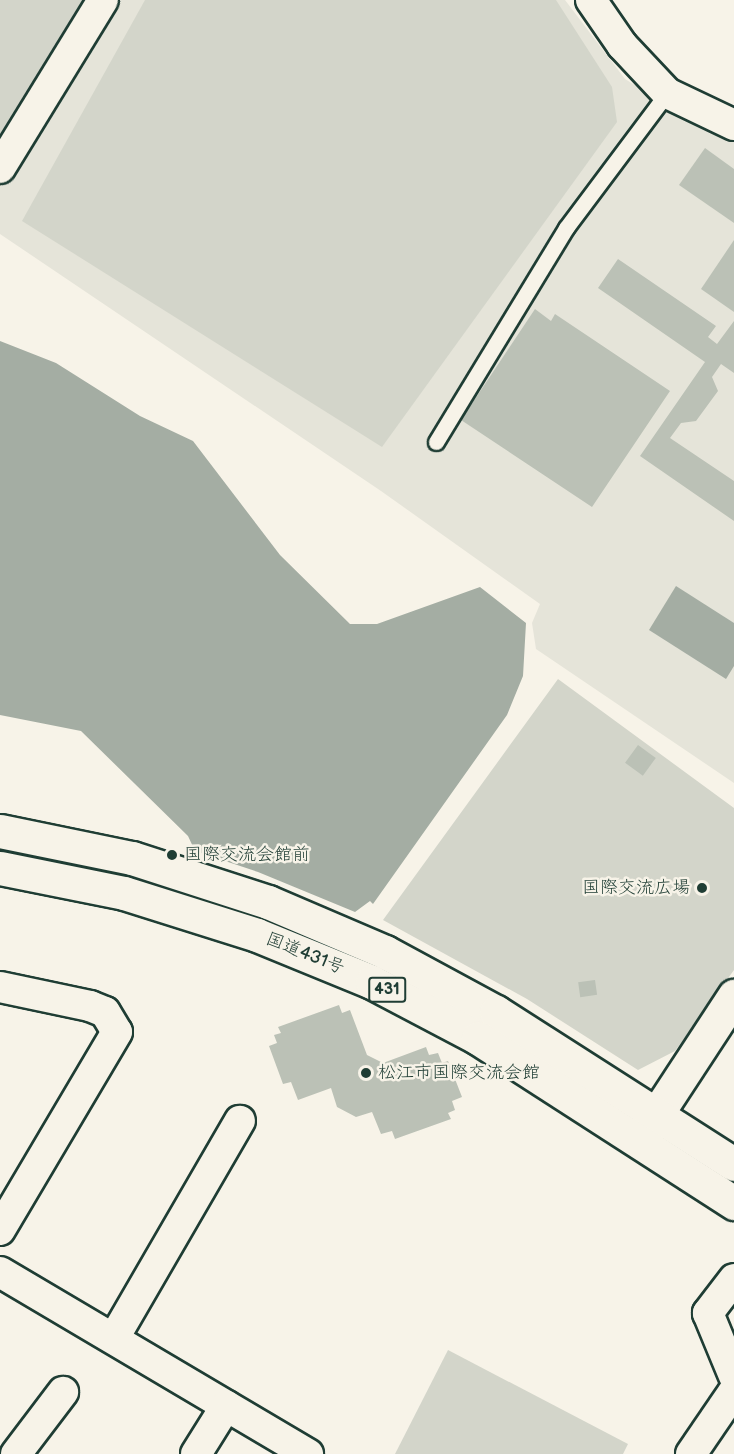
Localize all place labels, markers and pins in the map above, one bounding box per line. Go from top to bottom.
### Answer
place label: 国際交流会館前 [184,844,310,866]
marker: 国際交流会館前 [165,848,179,862]
place label: 国際交流広場 [582,877,690,899]
marker: 国際交流広場 [695,881,709,895]
place label: 松江市国際交流会館 [378,1062,540,1084]
marker: 松江市国際交流会館 [359,1066,373,1080]

